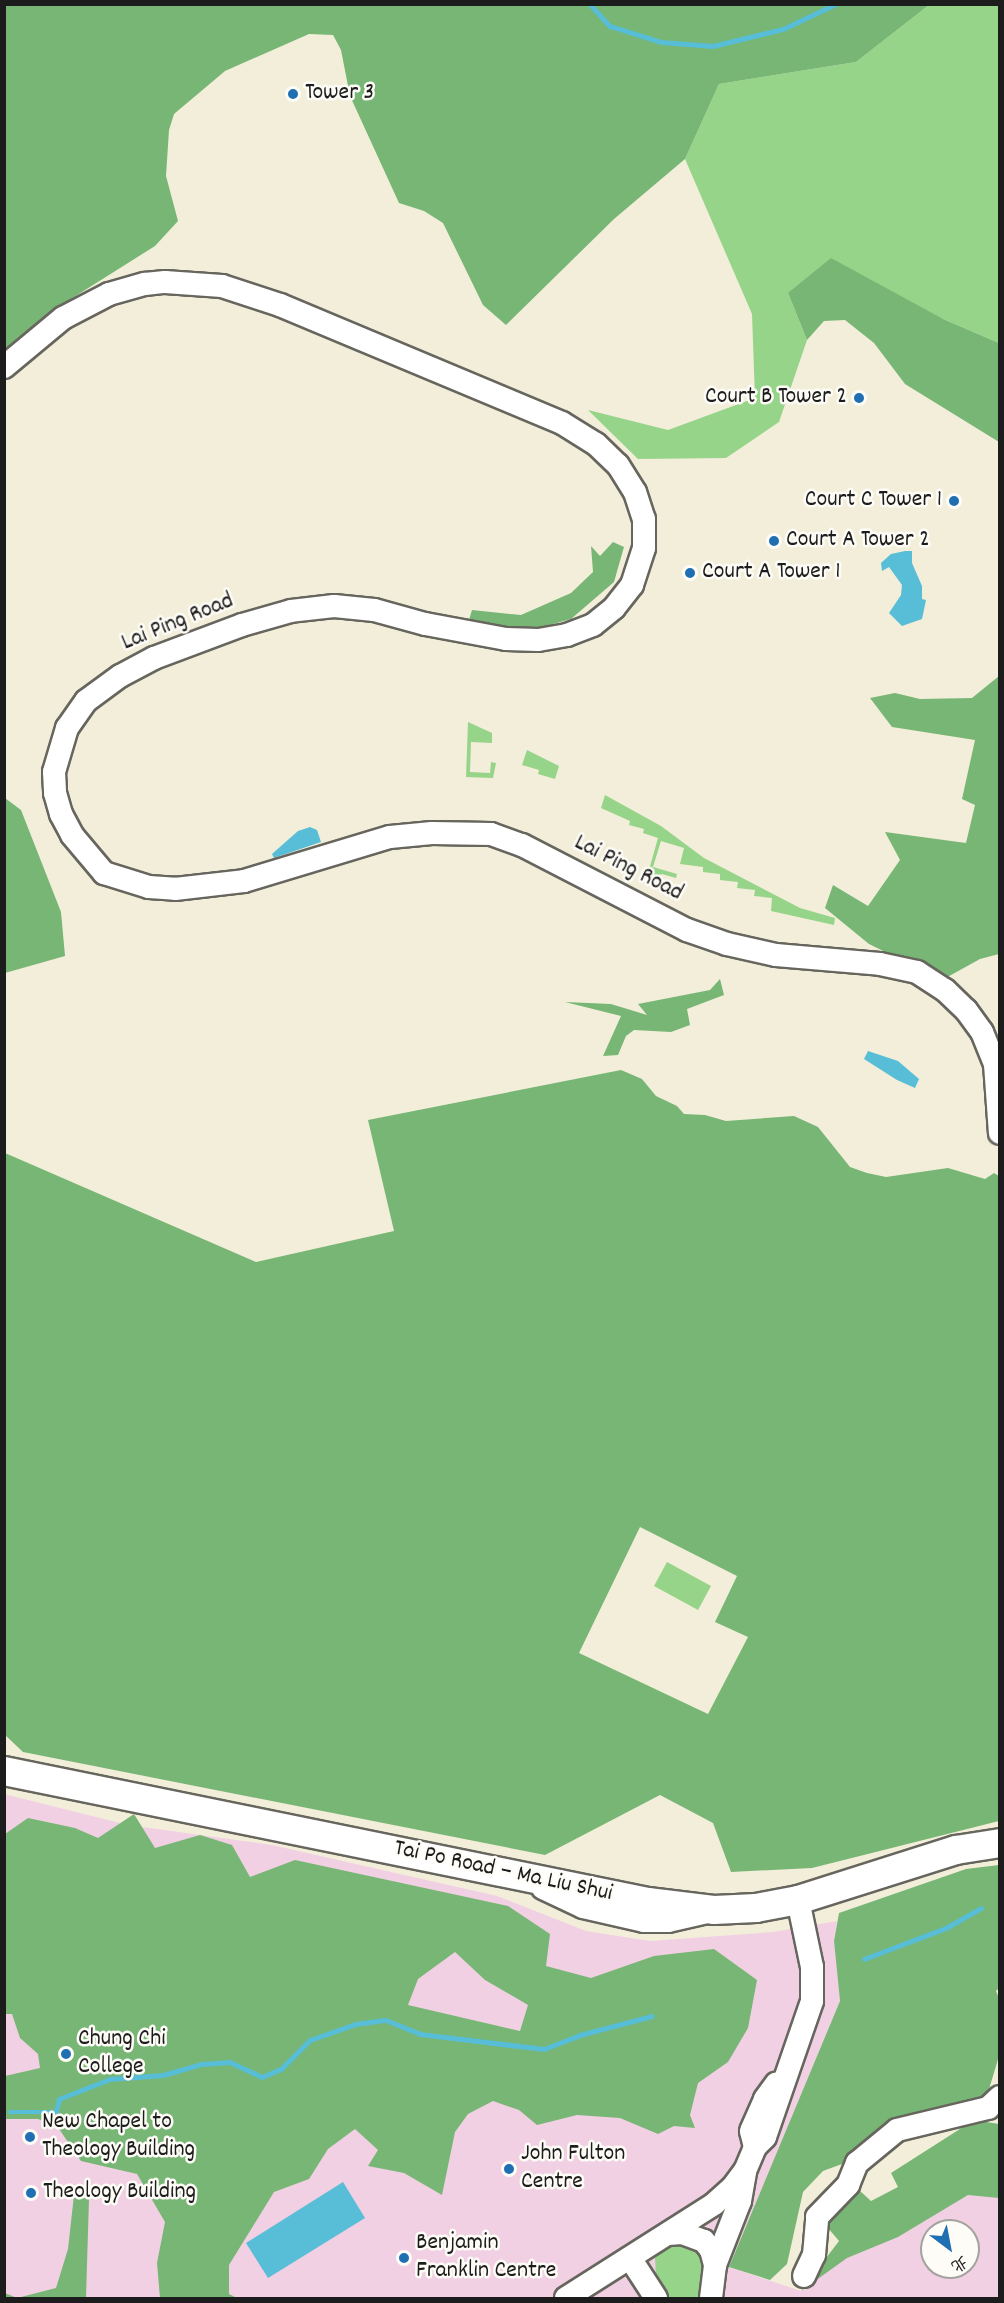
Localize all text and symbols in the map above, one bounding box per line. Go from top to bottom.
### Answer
place label: Tower 3 [305,80,374,108]
marker: Tower 3 [286,87,300,101]
place label: Court B Tower 2 [705,384,847,412]
marker: Court B Tower 2 [852,391,866,405]
place label: Court C Tower 1 [805,487,942,515]
marker: Court C Tower 1 [947,494,961,508]
place label: Court A Tower 2 [786,527,930,555]
marker: Court A Tower 2 [767,534,781,548]
place label: Court A Tower 1 [702,559,841,587]
marker: Court A Tower 1 [683,566,697,580]
street label: Lai Ping Road [118,588,238,658]
street label: Lai Ping Road [569,829,687,909]
street label: Tai Po Road – Ma Liu Shui [391,1835,615,1909]
place label: Chung Chi College [78,2026,166,2082]
marker: Chung Chi College [59,2047,73,2061]
place label: New Chapel to Theology Building [42,2109,195,2165]
marker: New Chapel to Theology Building [23,2130,37,2144]
place label: John Fulton Centre [521,2141,625,2197]
marker: John Fulton Centre [502,2162,516,2176]
place label: Theology Building [43,2179,196,2207]
marker: Theology Building [24,2186,38,2200]
north arrow [920,2219,980,2279]
place label: Benjamin Franklin Centre [416,2230,556,2286]
text: 北 [946,2249,972,2277]
marker: Benjamin Franklin Centre [397,2251,411,2265]

